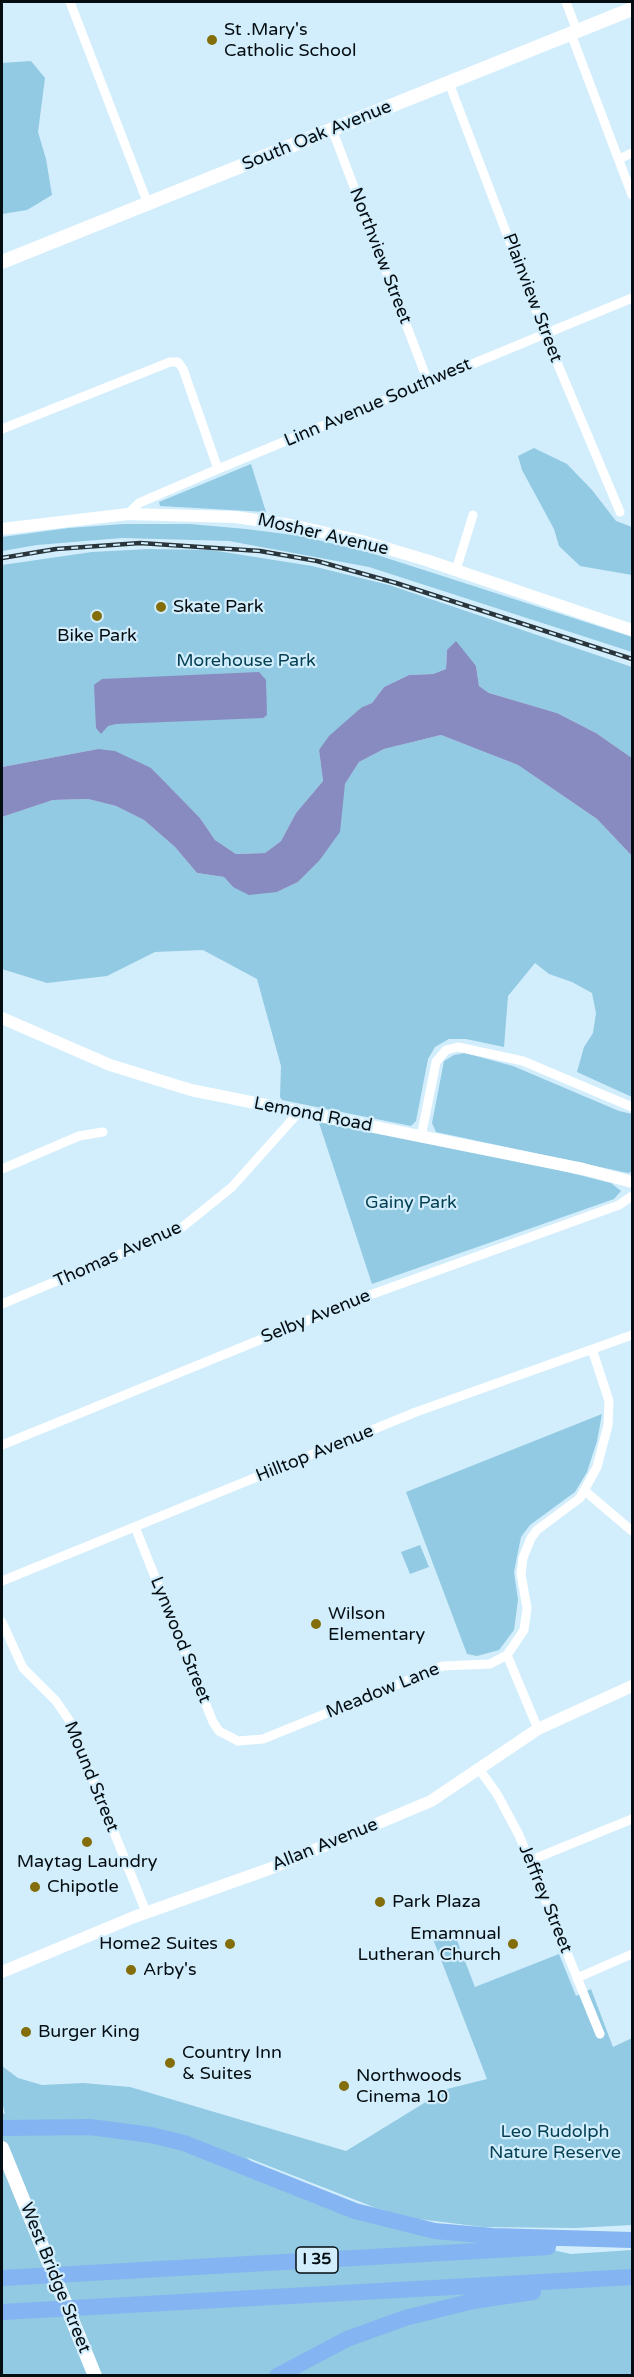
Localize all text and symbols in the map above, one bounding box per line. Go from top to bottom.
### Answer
place label: St .Mary's Catholic School [224,19,356,62]
marker: St .Mary's Catholic School [205,33,219,47]
street label: South Oak Avenue [239,96,395,176]
street label: Northview Street [344,185,416,327]
street label: Plainview Street [497,230,567,366]
street label: Linn Avenue Southwest [281,354,475,452]
street label: Mosher Avenue [255,509,391,561]
place label: Skate Park [173,596,264,618]
marker: Skate Park [154,600,168,614]
marker: Bike Park [90,609,104,623]
place label: Bike Park [57,625,137,647]
park label: Morehouse Park [176,650,316,672]
street label: Lemond Road [252,1093,374,1137]
park label: Gainy Park [365,1192,457,1214]
street label: Thomas Avenue [51,1217,185,1293]
street label: Selby Avenue [258,1285,374,1349]
street label: Hilltop Avenue [253,1421,377,1487]
street label: Lynwood Street [145,1574,215,1706]
place label: Wilson Elementary [328,1603,425,1646]
marker: Wilson Elementary [309,1617,323,1631]
street label: Meadow Lane [323,1658,443,1724]
street label: Mound Street [59,1718,123,1836]
street label: Allan Avenue [269,1814,381,1876]
marker: Maytag Laundry [80,1835,94,1849]
street label: Jeffrey Street [513,1842,577,1956]
place label: Maytag Laundry [17,1851,157,1873]
place label: Chipotle [47,1876,119,1898]
marker: Chipotle [28,1880,42,1894]
place label: Park Plaza [392,1891,481,1913]
marker: Park Plaza [373,1895,387,1909]
place label: Emamnual Lutheran Church [357,1923,501,1966]
place label: Home2 Suites [99,1933,218,1955]
marker: Home2 Suites [223,1937,237,1951]
marker: Emamnual Lutheran Church [506,1937,520,1951]
place label: Arby's [143,1959,197,1981]
marker: Arby's [124,1963,138,1977]
place label: Burger King [38,2021,140,2043]
marker: Burger King [19,2025,33,2039]
place label: Country Inn & Suites [182,2042,282,2084]
marker: Country Inn & Suites [163,2056,177,2070]
place label: Northwoods Cinema 10 [356,2065,462,2108]
marker: Northwoods Cinema 10 [337,2079,351,2093]
park label: Leo Rudolph Nature Reserve [489,2121,621,2164]
street label: West Bridge Street [15,2200,95,2356]
road number: I 35 [296,2247,338,2273]

